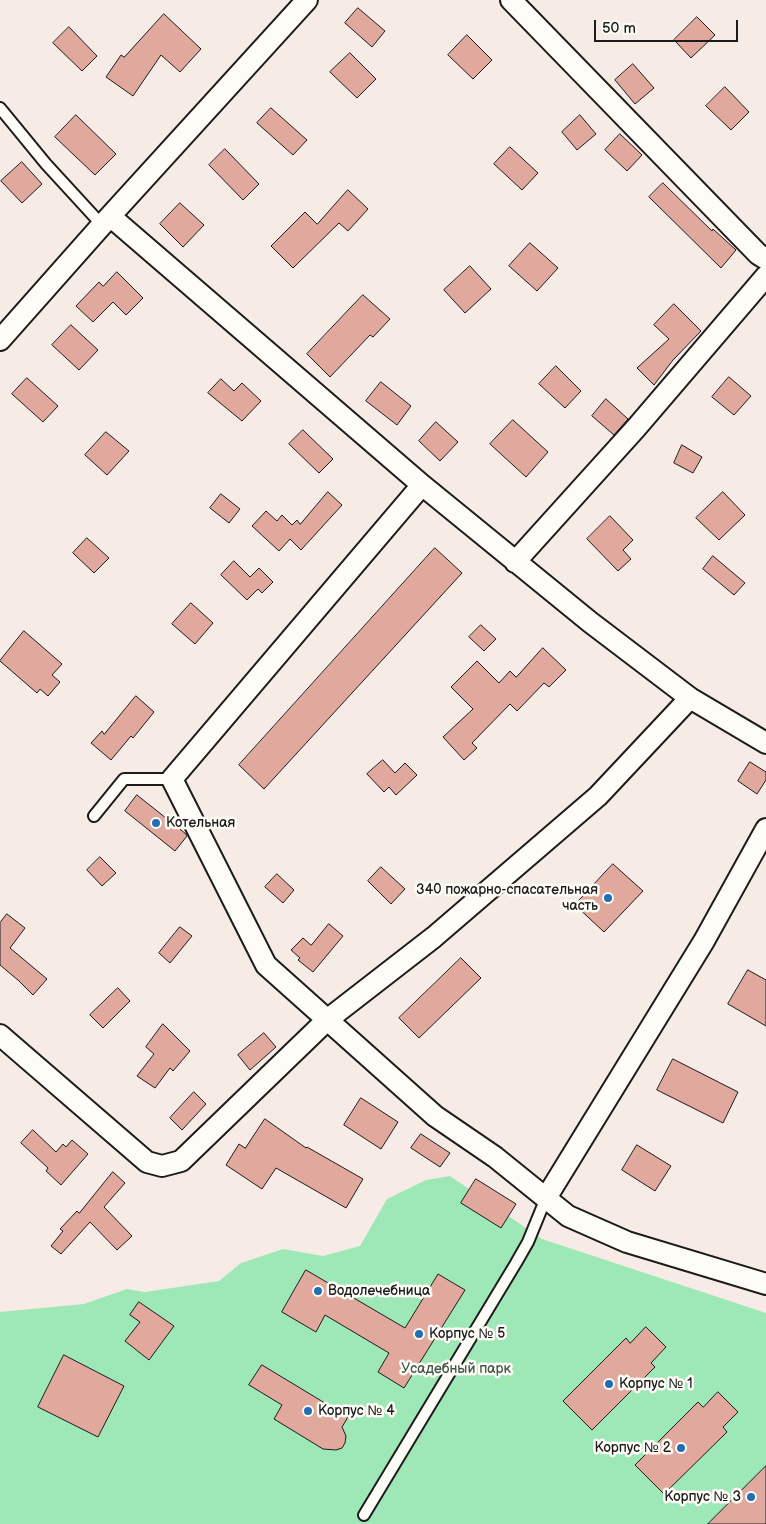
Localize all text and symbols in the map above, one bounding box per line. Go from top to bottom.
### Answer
scale bar [596,10,740,42]
text: 50 m [602,19,636,38]
place label: Котельная [166,815,235,831]
marker: Котельная [150,817,162,829]
place label: 340 пожарно-спасательная часть [416,882,598,914]
marker: 340 пожарно-спасательная часть [602,892,614,904]
place label: Водолечебница [328,1283,430,1299]
marker: Водолечебница [312,1285,324,1297]
place label: Корпус № 5 [429,1326,505,1342]
marker: Корпус № 5 [413,1328,425,1340]
park label: Усадебный парк [401,1361,511,1377]
place label: Корпус № 1 [619,1376,693,1392]
marker: Корпус № 1 [603,1378,615,1390]
place label: Корпус № 4 [318,1403,395,1419]
marker: Корпус № 4 [302,1405,314,1417]
place label: Корпус № 2 [594,1440,671,1456]
marker: Корпус № 2 [675,1442,687,1454]
place label: Корпус № 3 [664,1489,741,1505]
marker: Корпус № 3 [745,1491,757,1503]

